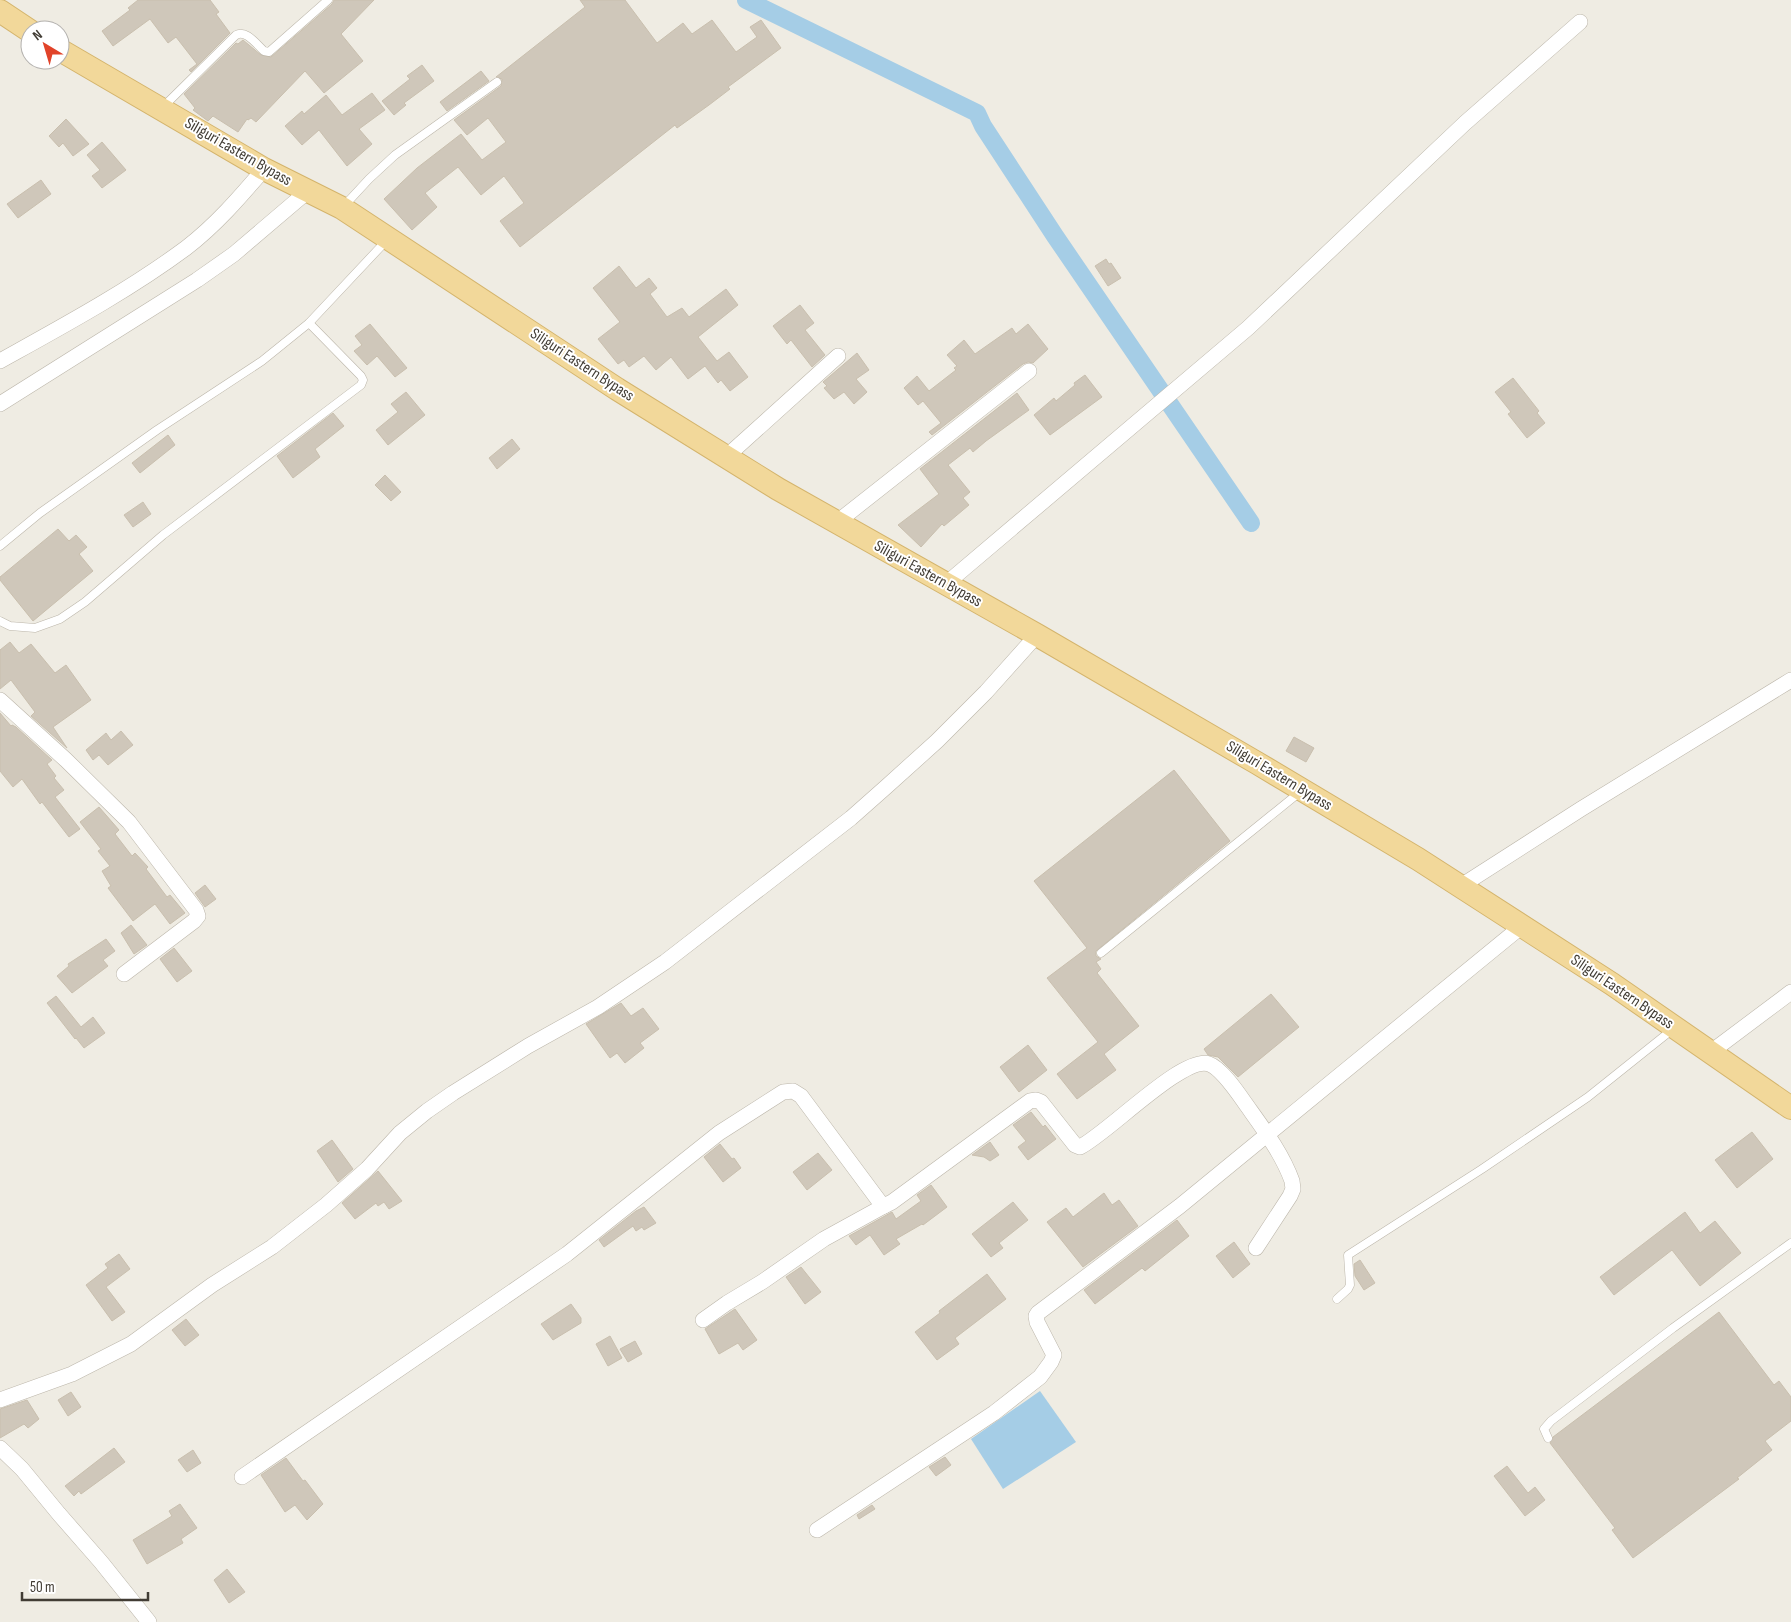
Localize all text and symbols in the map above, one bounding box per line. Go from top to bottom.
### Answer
north arrow [20,20,70,70]
text: N [29,26,45,44]
street label: Siliguri Eastern Bypass [181,114,295,190]
street label: Siliguri Eastern Bypass [527,324,638,406]
street label: Siliguri Eastern Bypass [871,537,985,612]
street label: Siliguri Eastern Bypass [1223,737,1336,815]
street label: Siliguri Eastern Bypass [1567,951,1677,1034]
scale bar [22,1570,149,1602]
text: 50 m [30,1578,55,1597]

